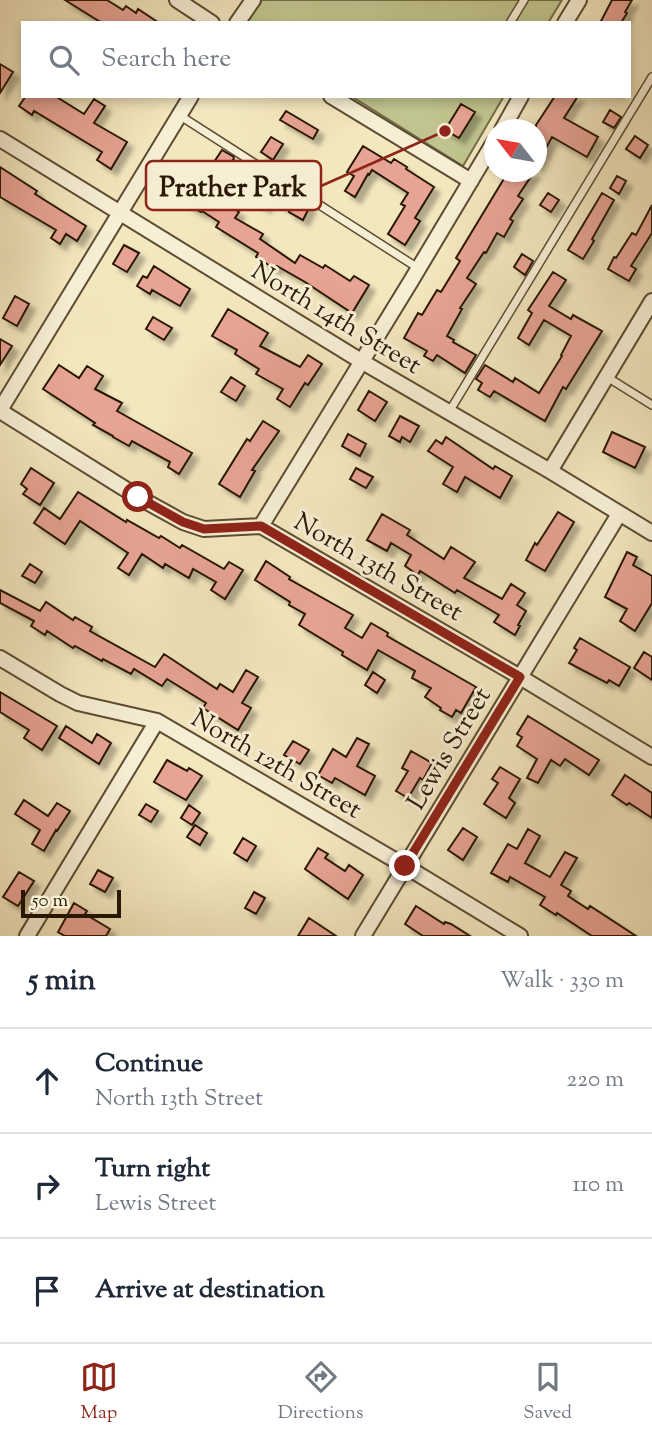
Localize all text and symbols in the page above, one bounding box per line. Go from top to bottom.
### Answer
search box [21,21,631,98]
icon: search [45,41,83,79]
text: Search here [101,41,231,78]
north arrow [484,119,547,182]
callout: Prather Park [146,161,321,210]
text: Prather Park [159,169,307,209]
street label: North 14th Street [244,254,428,385]
route start [122,481,153,512]
street label: North 13th Street [286,505,469,632]
street label: Lewis Street [399,681,501,818]
street label: North 12th Street [183,701,368,829]
route end [389,850,420,881]
scale bar [21,887,121,919]
text: 50 m [32,888,68,915]
text: 5 min [28,960,96,1003]
text: Walk · 330 m [500,965,624,998]
text: Continue [95,1046,203,1083]
icon: ahead [28,1062,66,1100]
text: 220 m [566,1064,624,1097]
text: North 13th Street [95,1083,263,1116]
text: Turn right [95,1151,210,1188]
icon: right [28,1167,66,1205]
text: 110 m [573,1169,624,1202]
text: Lewis Street [95,1188,216,1221]
icon: arrive [28,1272,66,1310]
text: Arrive at destination [95,1272,325,1309]
tab: Map [80,1358,118,1427]
tab: Directions [278,1358,363,1427]
tab: Saved [523,1358,572,1427]

